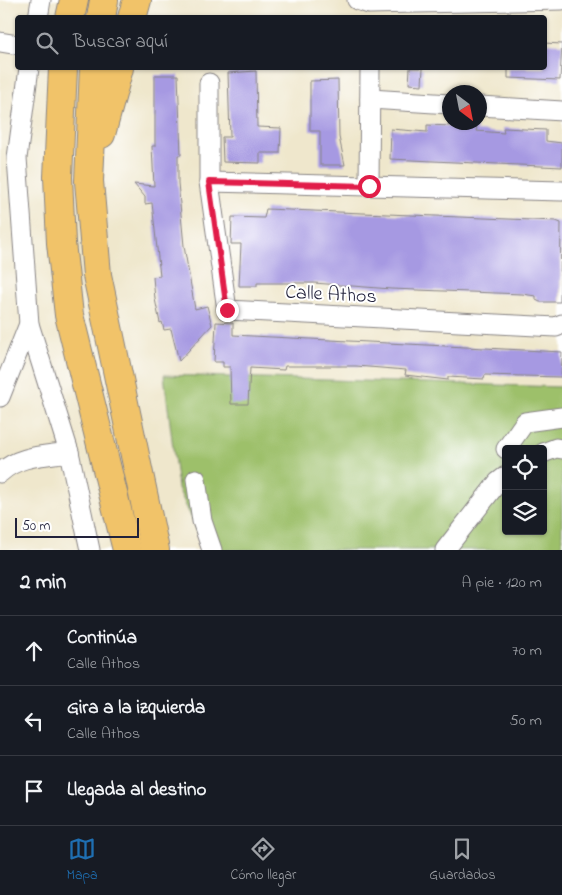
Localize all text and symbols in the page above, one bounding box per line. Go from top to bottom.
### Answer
search box [15,15,547,70]
icon: search [33,29,61,57]
text: Buscar aquí [73,29,168,56]
north arrow [442,85,487,130]
route start [358,175,381,198]
street label: Calle Athos [284,279,377,312]
route end [216,299,239,322]
map controls [502,445,547,535]
button: locate [502,445,547,490]
button: layers [502,490,547,535]
scale bar [15,515,139,538]
text: 50 m [22,516,50,537]
text: 2 min [20,568,66,598]
text: A pie · 120 m [462,571,542,595]
text: Continúa [67,625,137,652]
icon: ahead [20,637,48,665]
text: 70 m [512,639,542,663]
text: Calle Athos [67,652,140,676]
text: Gira a la izquierda [67,695,205,722]
icon: left [20,707,48,735]
text: 50 m [510,709,542,733]
text: Calle Athos [67,722,140,746]
icon: arrive [20,777,48,805]
text: Llegada al destino [67,777,206,804]
tab: Mapa [66,835,98,886]
tab: Cómo llegar [231,835,296,886]
tab: Guardados [429,835,496,886]

